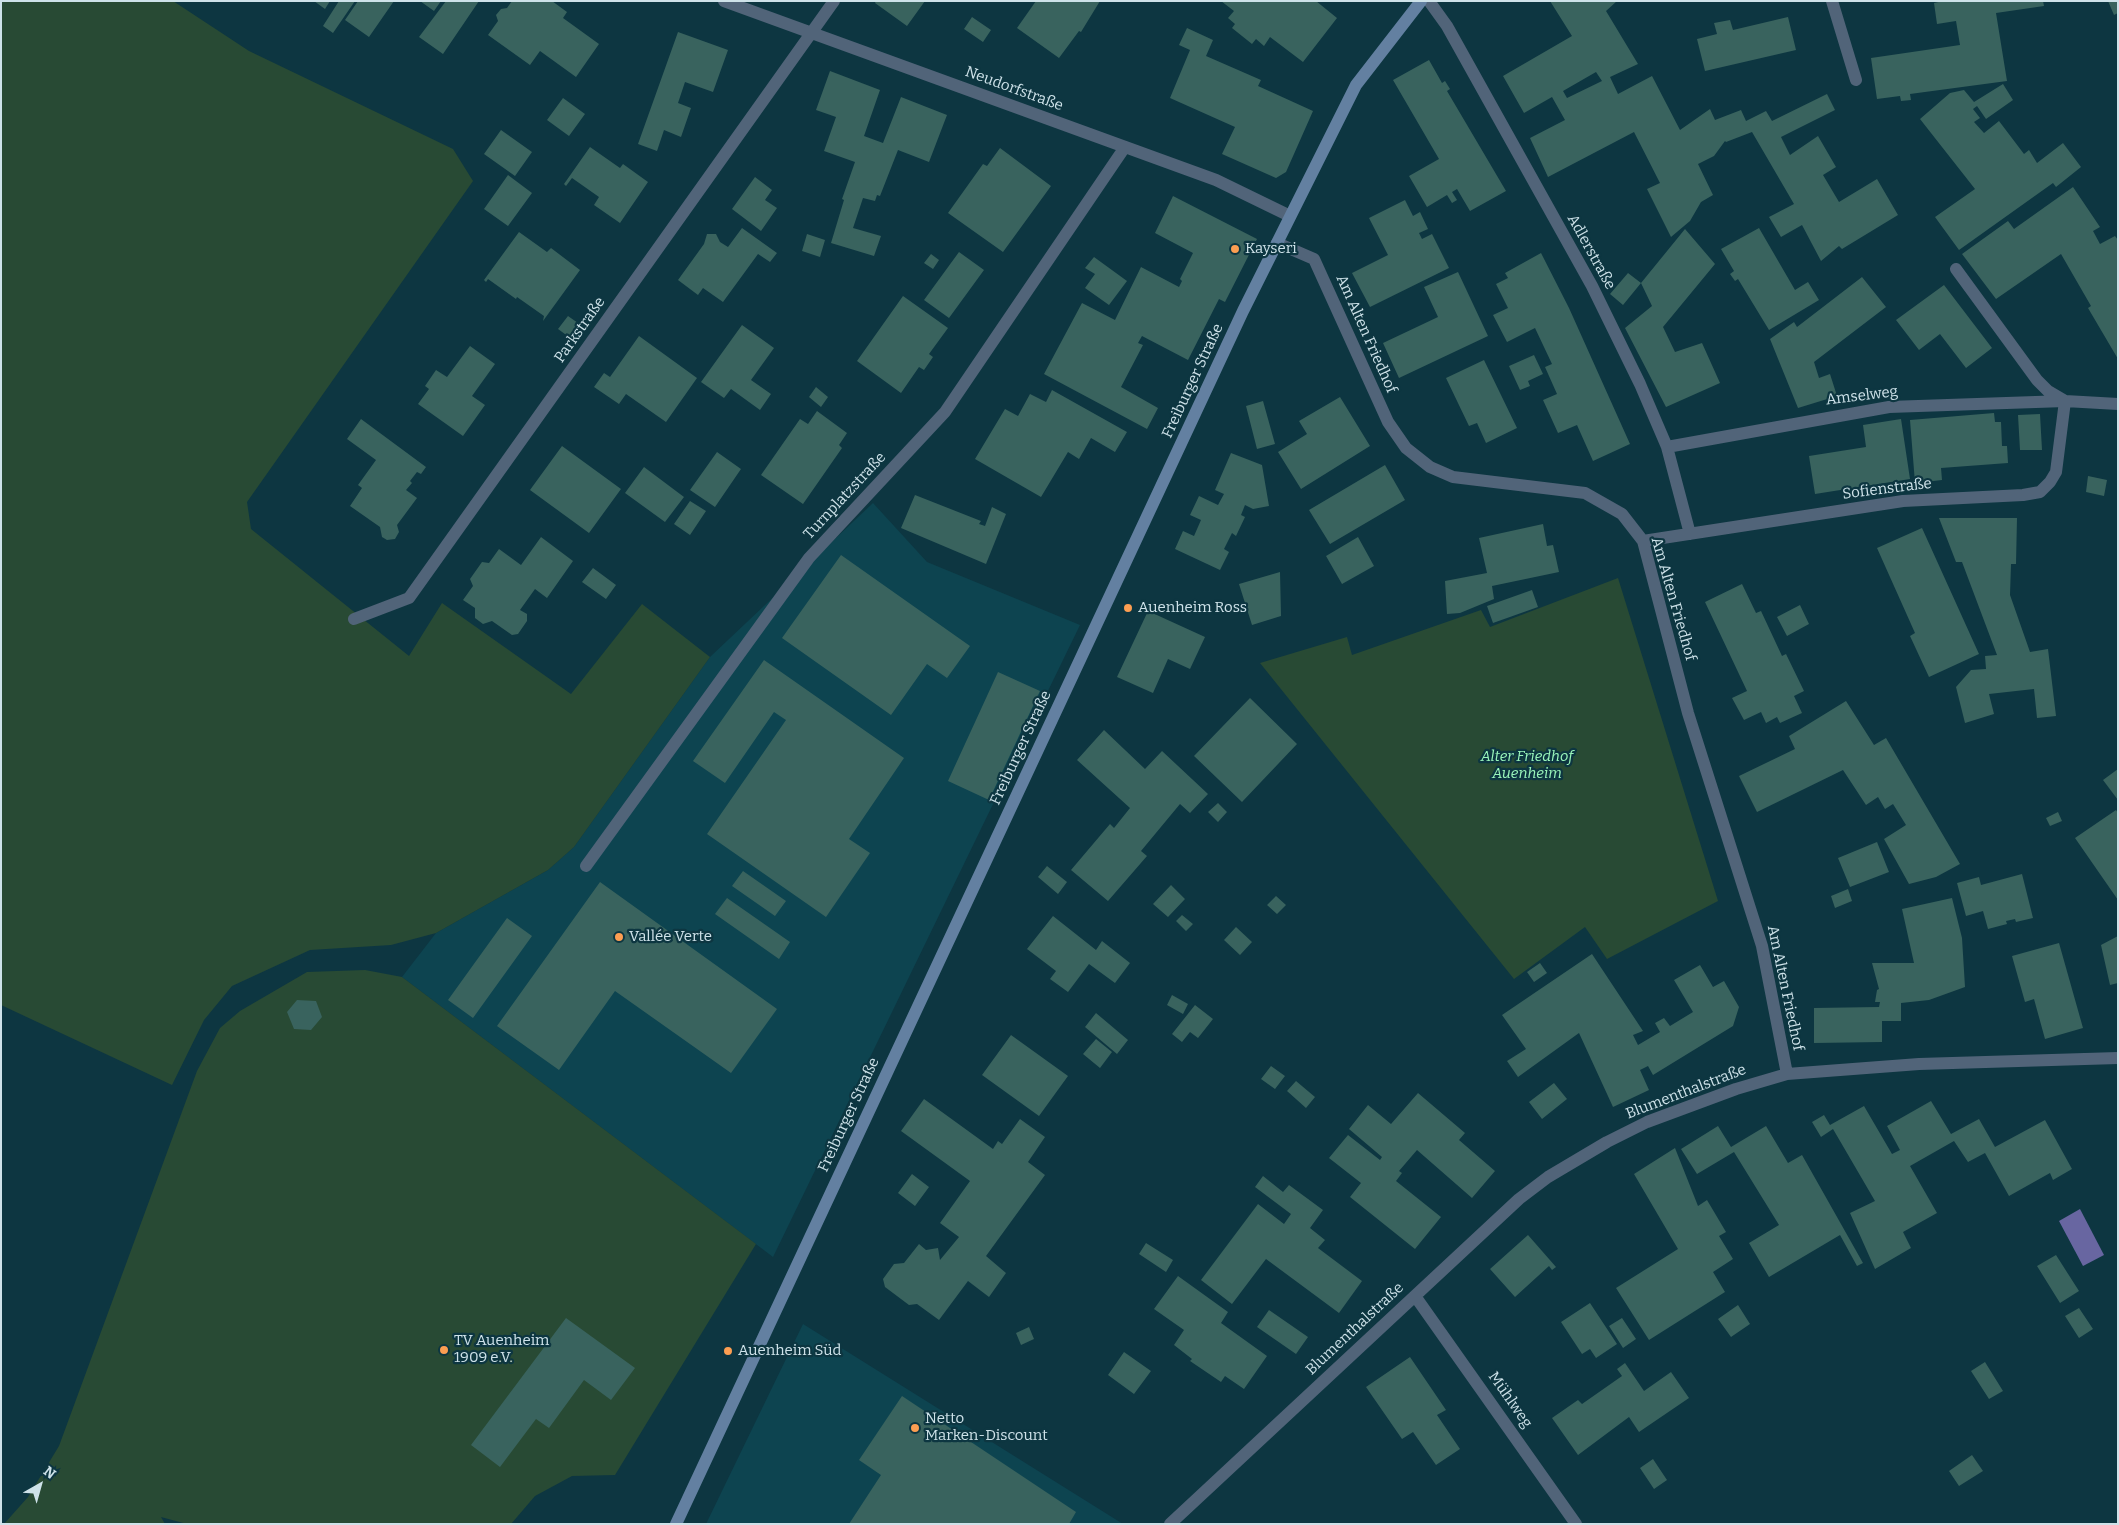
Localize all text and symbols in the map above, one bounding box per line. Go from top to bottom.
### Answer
street label: Neudorfstraße [962,63,1066,115]
street label: Adlerstraße [1563,211,1619,293]
place label: Kayseri [1245,240,1297,258]
marker: Kayseri [1229,243,1241,255]
street label: Am Alten Friedhof [1332,272,1400,396]
street label: Parkstraße [551,294,609,366]
street label: Freiburger Straße [1159,321,1227,441]
street label: Amselweg [1825,383,1899,409]
street label: Turnplatzstraße [800,449,890,543]
street label: Sofienstraße [1841,475,1933,503]
street label: Am Alten Friedhof [1647,535,1699,663]
place label: Auenheim Ross [1138,599,1247,617]
marker: Auenheim Ross [1122,602,1134,614]
street label: Freiburger Straße [987,688,1055,808]
park label: Alter Friedhof Auenheim [1481,748,1573,783]
street label: Am Alten Friedhof [1763,924,1807,1052]
place label: Vallée Verte [629,928,712,946]
marker: Vallée Verte [613,931,625,943]
street label: Freiburger Straße [815,1055,883,1175]
street label: Blumenthalstraße [1623,1061,1749,1123]
street label: Blumenthalstraße [1302,1279,1408,1379]
place label: TV Auenheim 1909 e.V. [454,1332,549,1367]
place label: Auenheim Süd [738,1342,841,1360]
marker: TV Auenheim 1909 e.V. [438,1344,450,1356]
marker: Auenheim Süd [722,1345,734,1357]
street label: Mühlweg [1484,1368,1536,1432]
place label: Netto Marken-Discount [925,1410,1048,1445]
marker: Netto Marken-Discount [909,1422,921,1434]
north arrow [15,1460,65,1510]
text: N [40,1463,59,1483]

